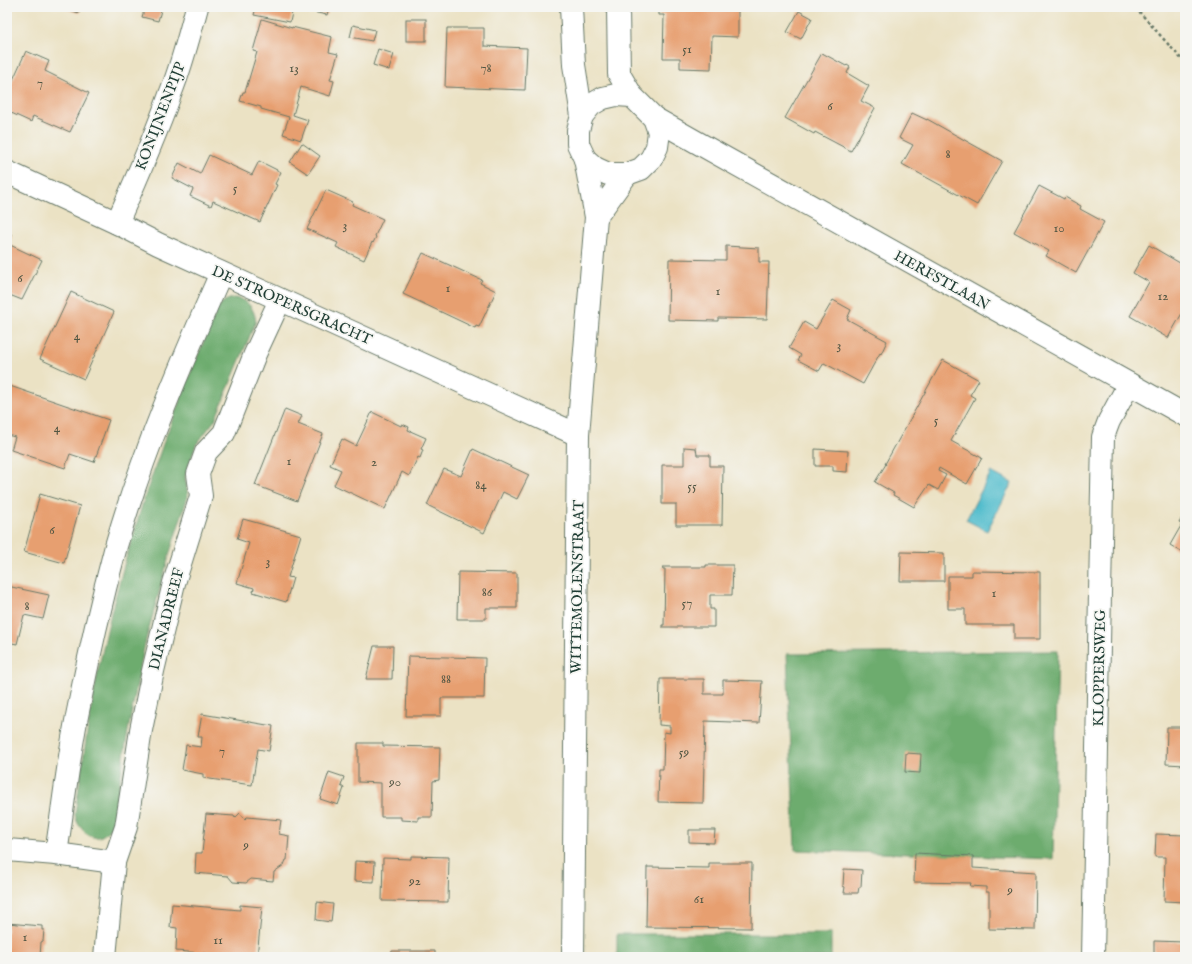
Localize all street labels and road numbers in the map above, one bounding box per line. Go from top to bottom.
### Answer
street label: KONIJNENPIJP [131,59,190,173]
street label: HERFSTLAAN [891,246,993,315]
street label: DE STROPERSGRACHT [209,262,375,349]
street label: WITTEMOLENSTRAAT [566,500,589,674]
street label: DIANADREEF [145,566,188,672]
street label: KLOPPERSWEG [1089,609,1110,727]

